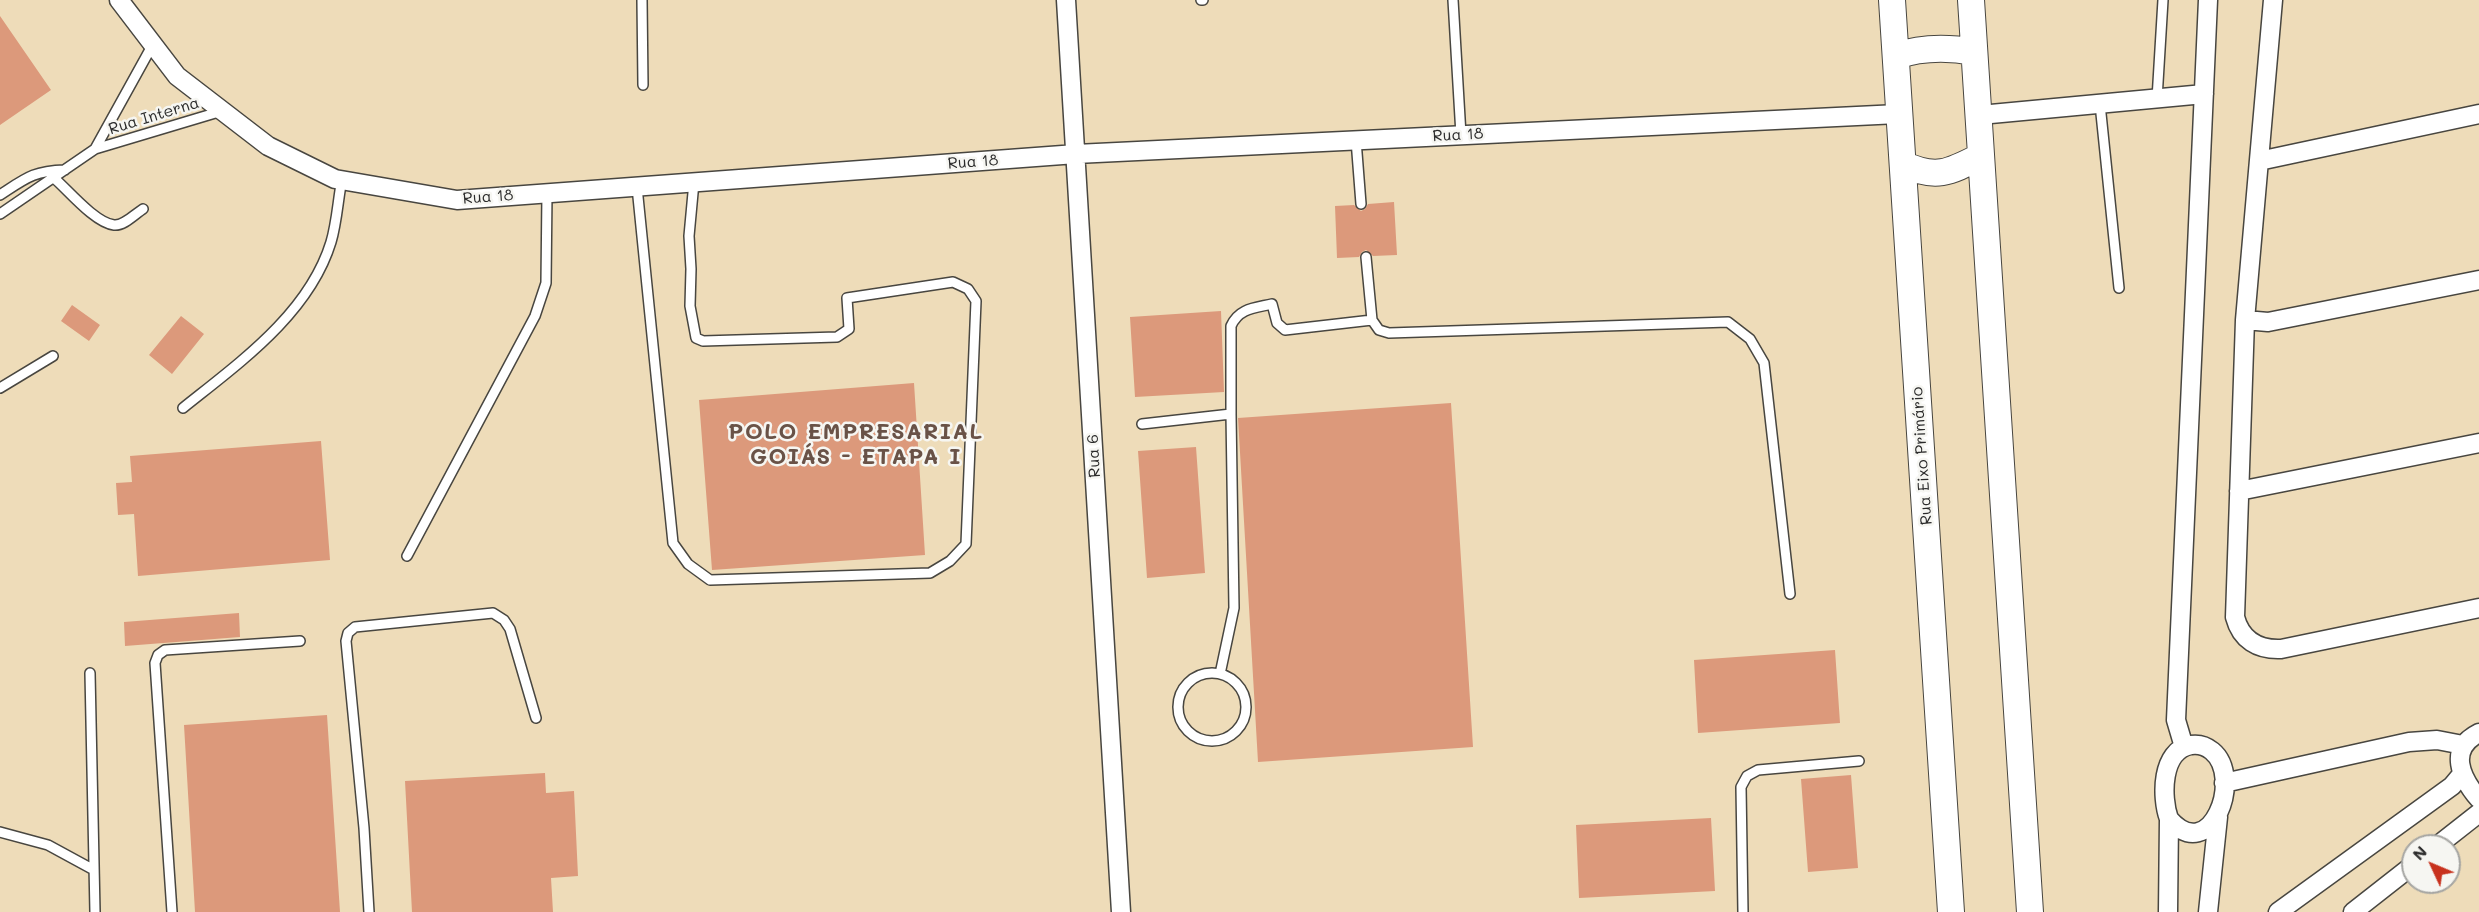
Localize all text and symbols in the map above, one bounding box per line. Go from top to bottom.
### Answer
street label: Rua Interna [106,93,202,139]
street label: Rua 18 [1432,124,1484,146]
street label: Rua 18 [947,151,999,173]
street label: Rua 18 [462,186,514,208]
street label: Rua Eixo Primário [1908,386,1936,526]
district label: POLO EMPRESARIAL GOIÁS - ETAPA I [728,419,984,470]
street label: Rua 6 [1083,434,1105,478]
north arrow [2401,834,2461,894]
text: N [2407,841,2431,864]

